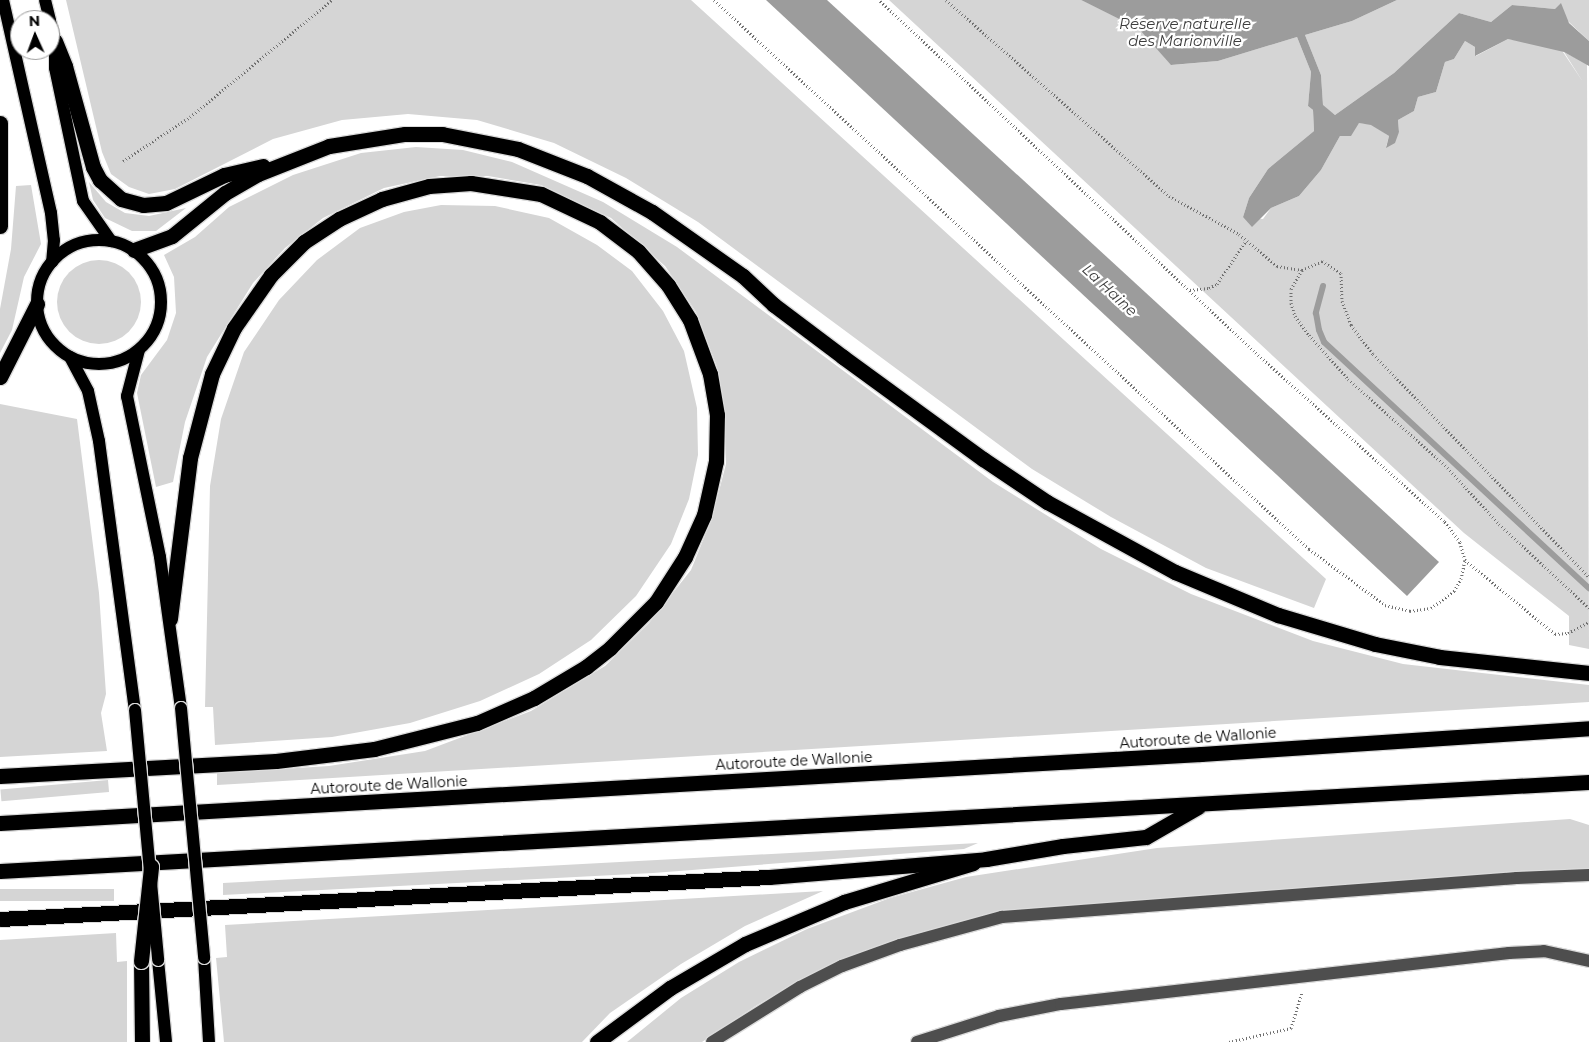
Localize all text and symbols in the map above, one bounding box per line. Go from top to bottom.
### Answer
north arrow [10,10,60,60]
text: N [29,12,40,30]
water label: Réserve naturelle des Marionville [1119,14,1251,49]
water label: La Haine [1079,260,1141,320]
street label: Autoroute de Wallonie [1119,724,1277,752]
street label: Autoroute de Wallonie [715,748,873,774]
street label: Autoroute de Wallonie [310,772,468,798]

